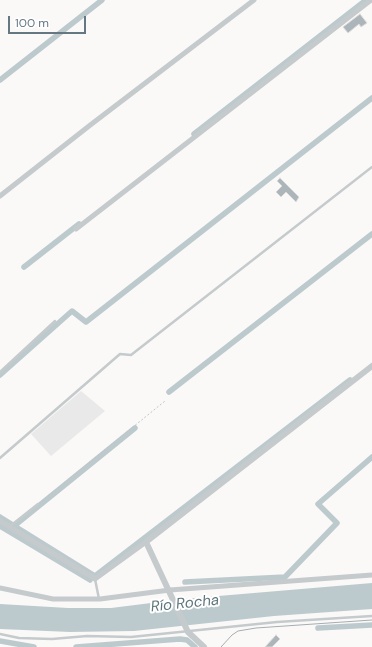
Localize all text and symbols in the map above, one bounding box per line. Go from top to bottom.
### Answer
scale bar [10,8,88,34]
text: 100 m [15,15,49,31]
water label: Río Rocha [150,591,220,617]

